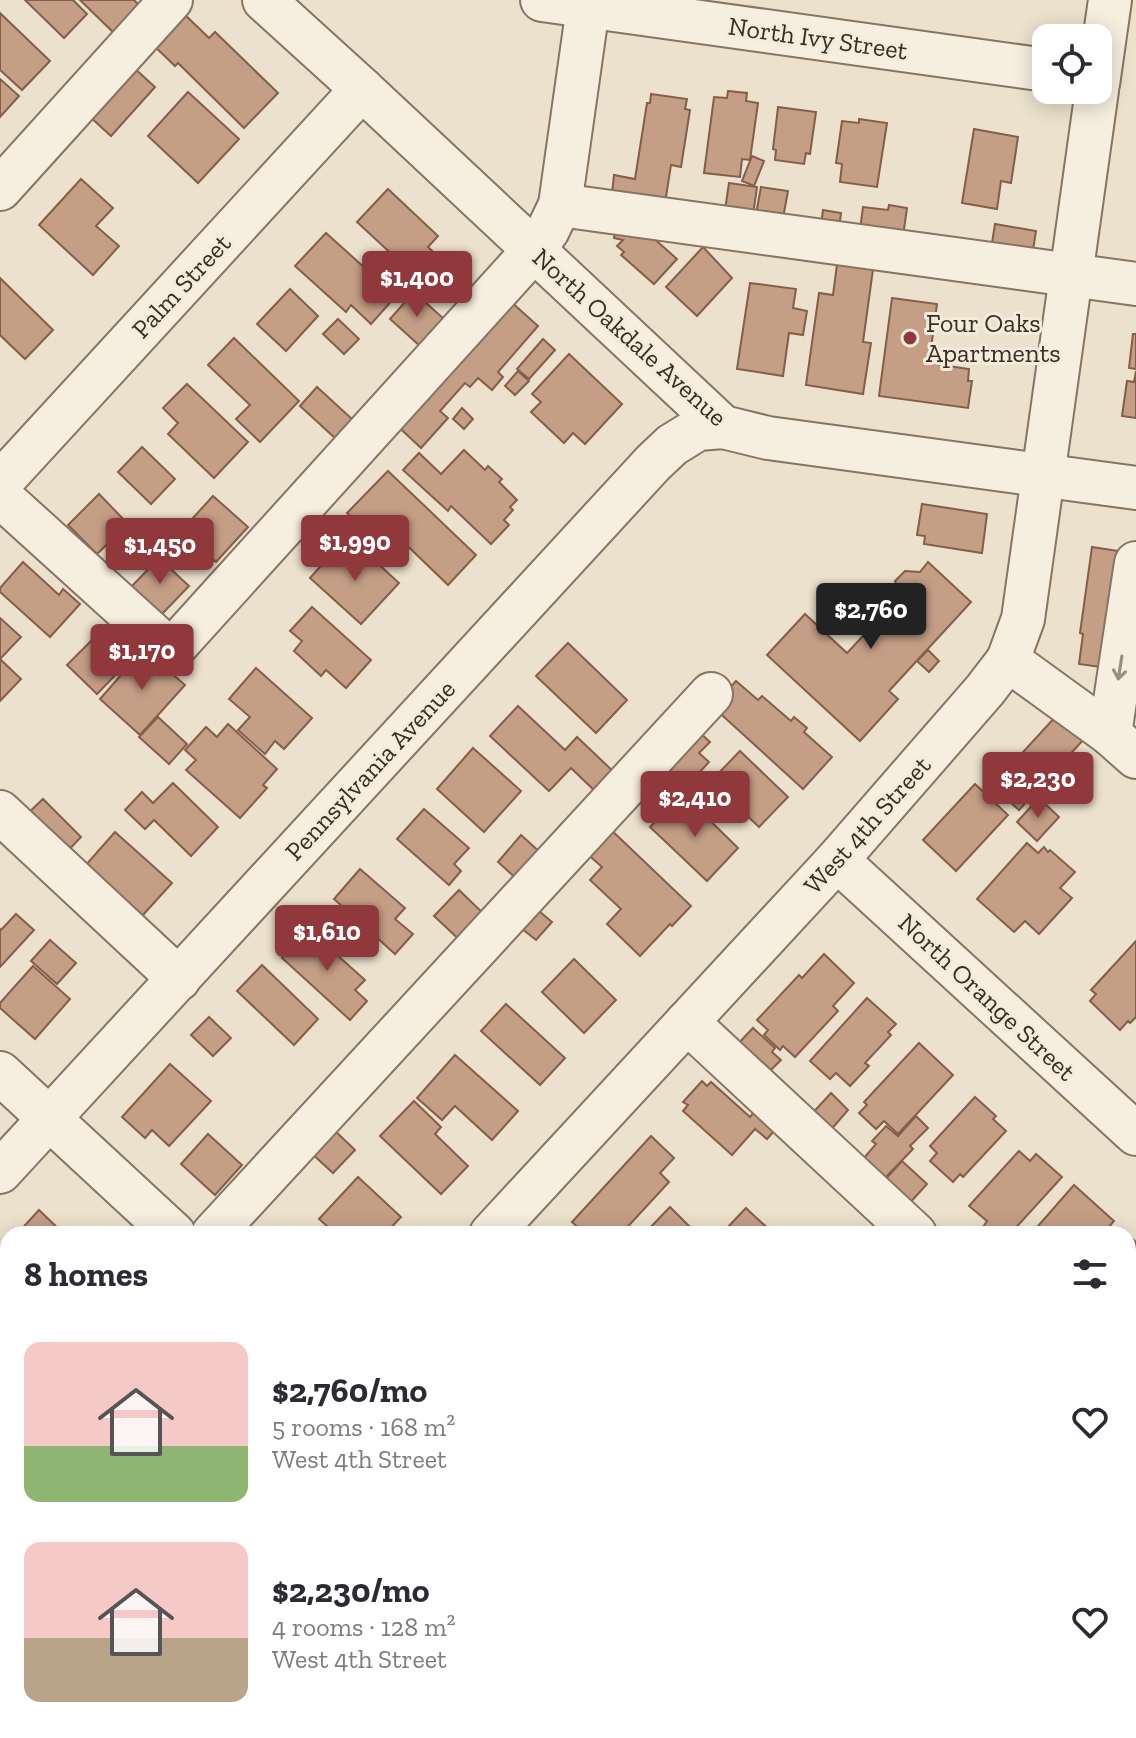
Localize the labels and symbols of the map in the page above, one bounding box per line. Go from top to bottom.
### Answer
street label: North Ivy Street [726,10,910,66]
street label: Palm Street [125,227,238,345]
street label: North Oakdale Avenue [526,241,734,433]
pin: $1,400 [352,251,482,319]
place label: Four Oaks Apartments [926,307,1061,369]
marker: Four Oaks Apartments [901,329,919,347]
pin: $1,990 [290,515,420,583]
pin: $1,450 [95,518,225,586]
pin: $2,760 [806,583,936,651]
pin: $1,170 [77,624,207,692]
one-way arrow [1112,654,1127,680]
street label: Pennsylvania Avenue [278,673,462,867]
street label: West 4th Street [797,749,938,901]
pin: $2,230 [973,752,1103,820]
pin: $2,410 [630,771,760,839]
pin: $1,610 [262,905,392,973]
street label: North Orange Street [892,907,1083,1088]

